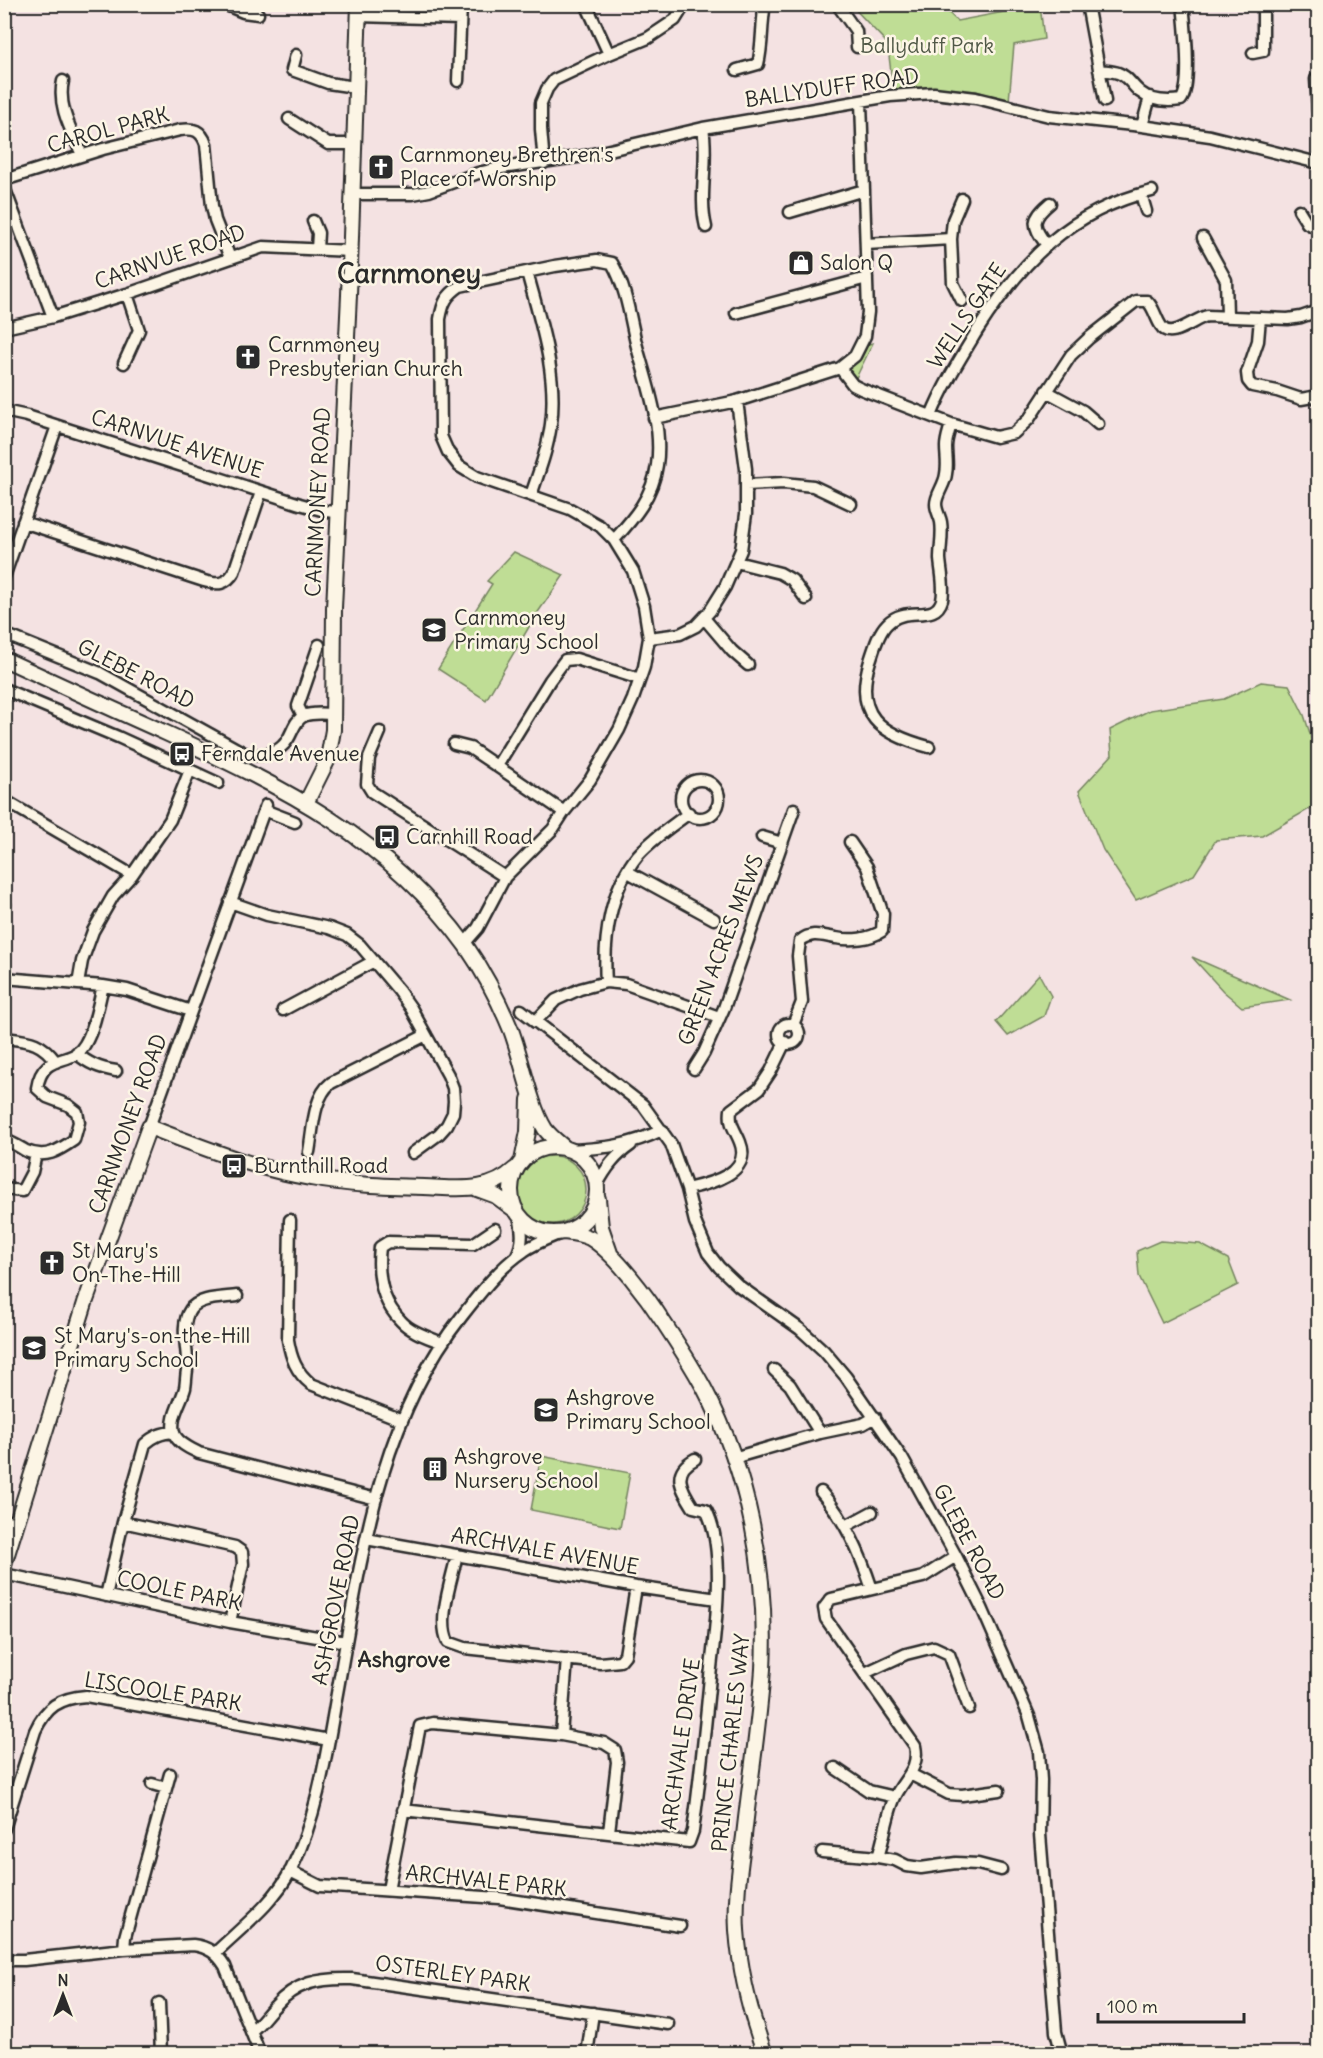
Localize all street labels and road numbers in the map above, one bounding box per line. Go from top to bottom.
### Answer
street label: BALLYDUFF ROAD [743,62,921,113]
street label: CAROL PARK [44,100,172,159]
street label: CARNVUE ROAD [91,218,249,295]
street label: WELLS GATE [921,258,1012,374]
street label: CARNVUE AVENUE [88,403,267,484]
street label: CARNMONEY ROAD [299,406,336,597]
street label: GLEBE ROAD [73,632,199,715]
street label: GREEN ACRES MEWS [672,851,769,1049]
street label: CARNMONEY ROAD [82,1030,173,1218]
street label: GLEBE ROAD [927,1479,1011,1605]
street label: ASHGROVE ROAD [306,1512,365,1687]
street label: ARCHVALE AVENUE [449,1521,641,1580]
street label: COOLE PARK [114,1564,244,1617]
street label: PRINCE CHARLES WAY [706,1632,755,1853]
street label: ARCHVALE DRIVE [655,1656,706,1832]
street label: LISCOOLE PARK [83,1666,244,1717]
street label: ARCHVALE PARK [404,1859,568,1902]
street label: OSTERLEY PARK [374,1949,533,1998]

